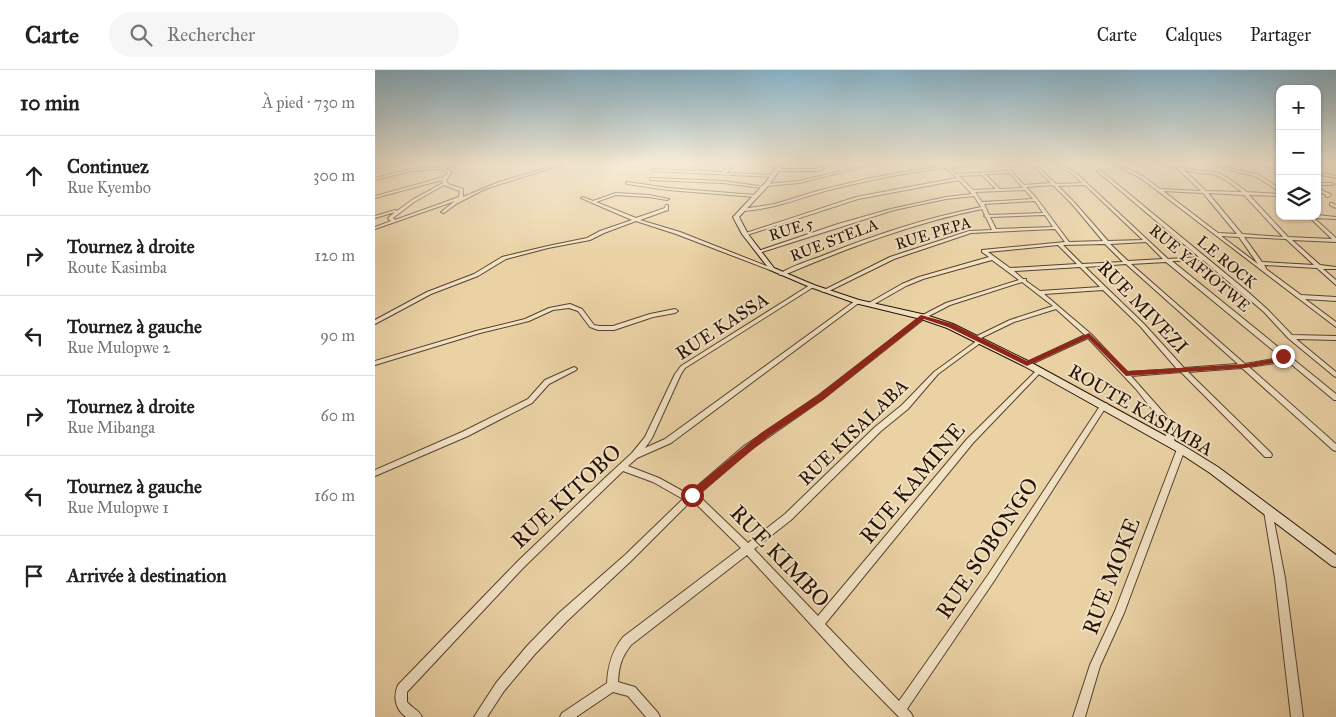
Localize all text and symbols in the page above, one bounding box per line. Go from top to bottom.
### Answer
search box [109,12,459,57]
text: Carte [25,20,79,50]
icon: search [127,21,155,49]
text: Rechercher [167,23,255,46]
text: Carte [1097,24,1137,46]
text: Calques [1165,24,1222,46]
text: Partager [1250,24,1311,46]
map controls [1276,85,1321,220]
button: + [1276,85,1321,130]
text: 10 min [20,90,80,116]
text: À pied · 730 m [262,93,355,112]
button: − [1276,130,1321,175]
text: Continuez [67,155,149,178]
icon: ahead [20,162,48,190]
text: 300 m [313,166,355,185]
button: layers [1276,175,1321,220]
text: Rue Kyembo [67,178,151,197]
street label: RUE PEPA [893,212,973,254]
street label: RUE 5 [766,213,816,245]
street label: RUE STELA [787,214,881,266]
street label: RUE YAFIOTWE [1146,220,1254,316]
street label: LE ROCK [1193,232,1261,293]
text: Tournez à droite [67,235,195,258]
icon: right [20,242,48,270]
text: 120 m [315,246,355,265]
street label: RUE MIVEZI [1093,256,1193,358]
text: Route Kasimba [67,258,167,277]
street label: RUE KASSA [671,287,773,365]
text: Tournez à gauche [67,315,202,338]
icon: left [20,322,48,350]
text: 90 m [320,326,355,345]
text: Rue Mulopwe 2 [67,338,170,357]
route end [1272,345,1295,368]
street label: ROUTE KASIMBA [1065,359,1218,461]
street label: RUE KISALABA [793,374,913,490]
text: Tournez à droite [67,395,195,418]
icon: right [20,402,48,430]
text: 60 m [321,406,355,425]
street label: RUE KAMINE [854,417,971,549]
text: Rue Mibanga [67,418,155,437]
street label: RUE KITOBO [505,438,627,554]
street label: RUE SOBONGO [930,472,1044,624]
text: Tournez à gauche [67,475,202,498]
icon: left [20,482,48,510]
route start [681,484,704,507]
text: 160 m [314,486,355,505]
text: Rue Mulopwe 1 [67,498,169,517]
street label: RUE KIMBO [725,499,835,613]
street label: RUE MOKE [1076,514,1146,638]
icon: arrive [20,562,48,590]
text: Arrivée à destination [67,564,226,587]

